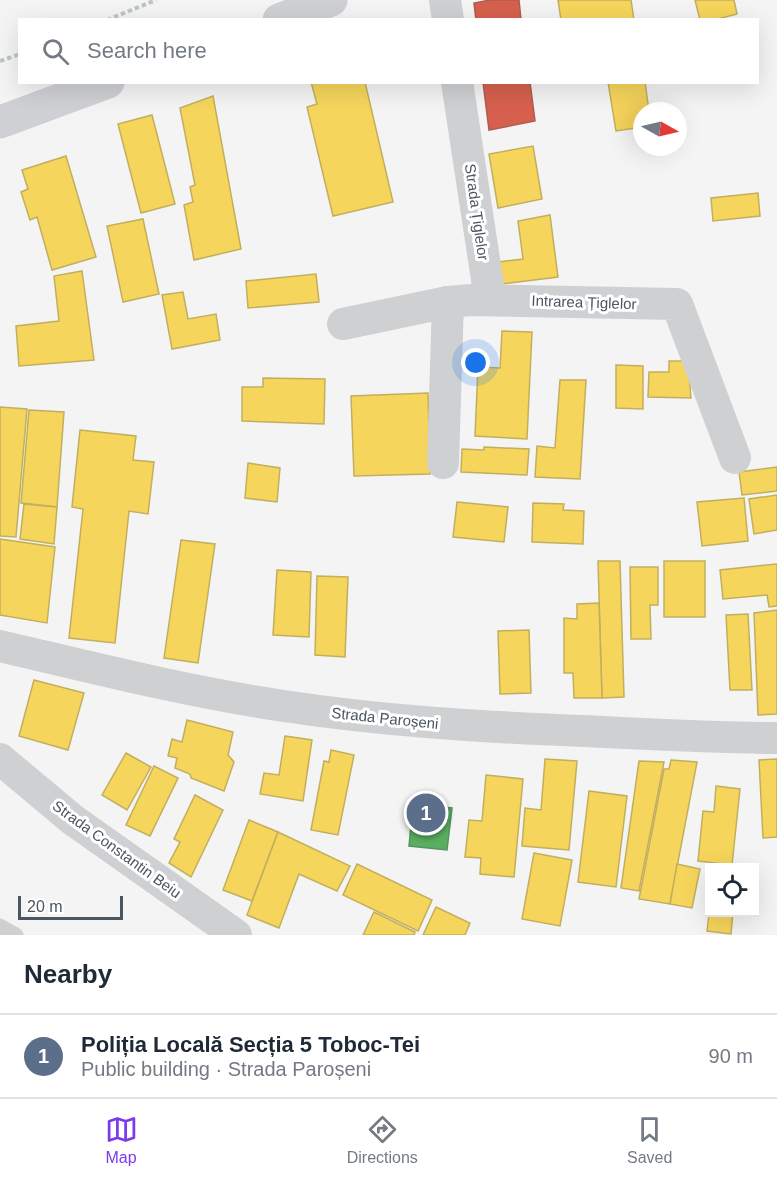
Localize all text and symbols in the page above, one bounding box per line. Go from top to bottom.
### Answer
search box [18,18,759,84]
icon: search [39,35,72,68]
text: Search here [87,38,207,63]
north arrow [633,102,687,156]
street label: Strada Țiglelor [462,163,492,261]
street label: Intrarea Țiglelor [531,292,637,312]
your location [461,348,490,377]
street label: Strada Paroșeni [331,704,439,732]
pin: 1 [406,790,446,836]
street label: Strada Constantin Beiu [50,797,184,901]
map controls [705,863,759,917]
button: locate [705,863,759,917]
scale bar [18,893,123,920]
text: 20 m [27,898,63,915]
text: Nearby [24,959,112,989]
text: Poliția Locală Secția 5 Toboc-Tei [81,1032,420,1057]
text: 1 [38,1045,49,1067]
text: 90 m [709,1045,753,1067]
text: Public building · Strada Paroșeni [81,1058,371,1080]
tab: Map [105,1113,138,1167]
tab: Directions [347,1113,418,1167]
tab: Saved [627,1113,672,1167]

